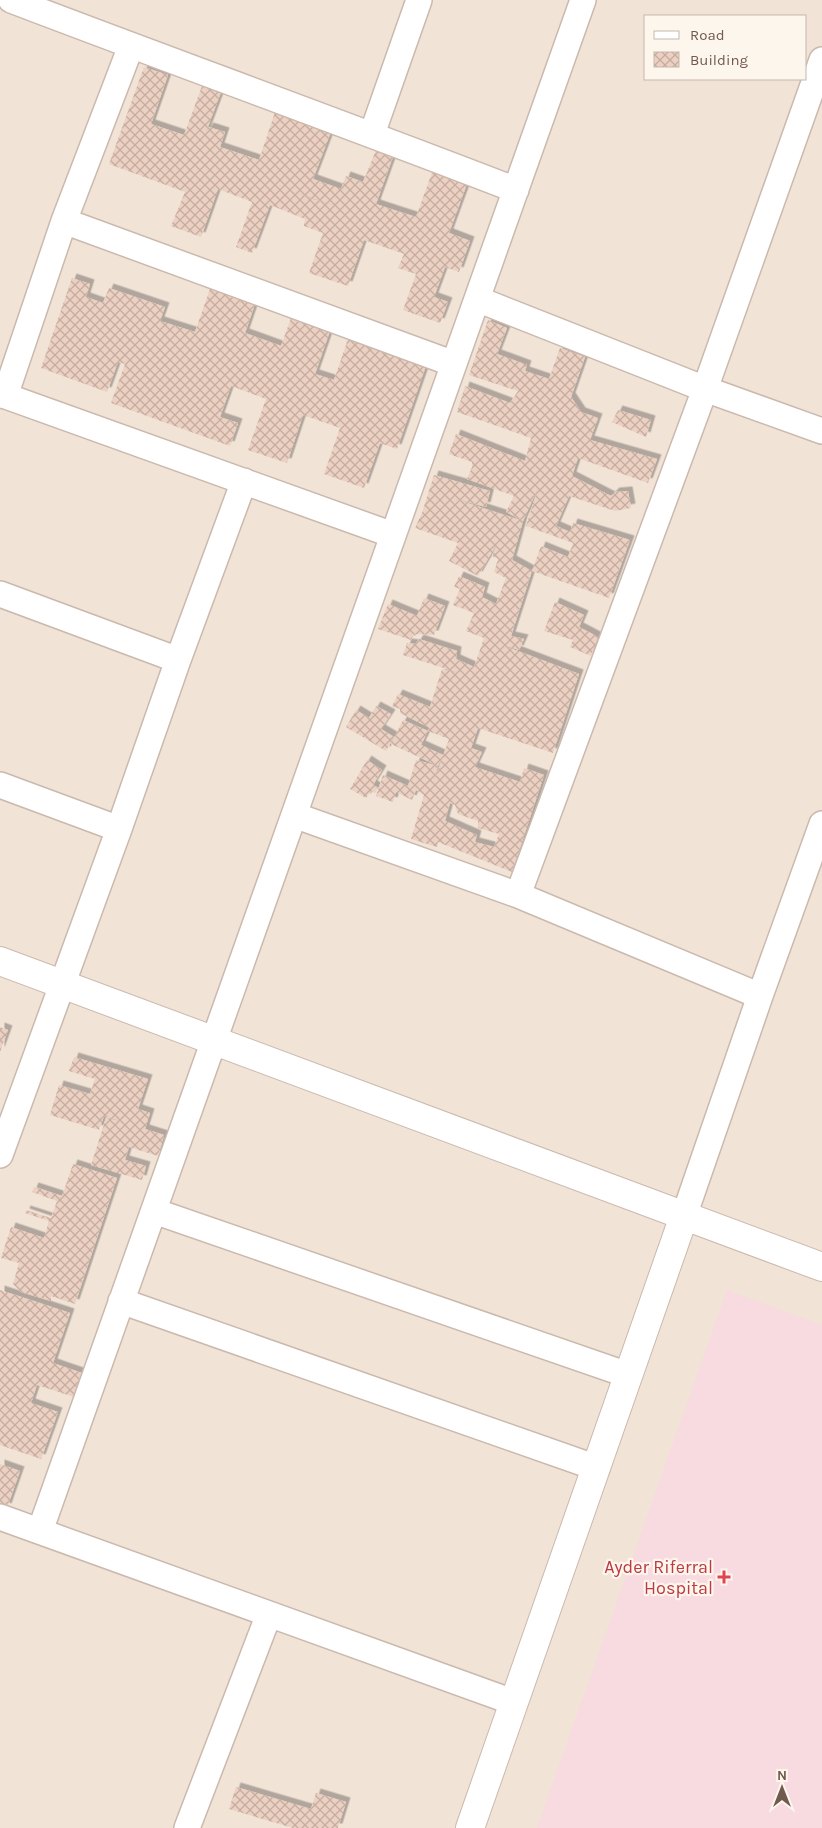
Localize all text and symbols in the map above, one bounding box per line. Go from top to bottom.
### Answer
legend [644,15,807,80]
text: Road [690,26,725,44]
text: Building [690,51,748,69]
place label: Ayder Riferral Hospital [604,1556,713,1599]
marker: Ayder Riferral Hospital [717,1570,731,1584]
north arrow [757,1763,807,1813]
text: N [777,1767,787,1784]

